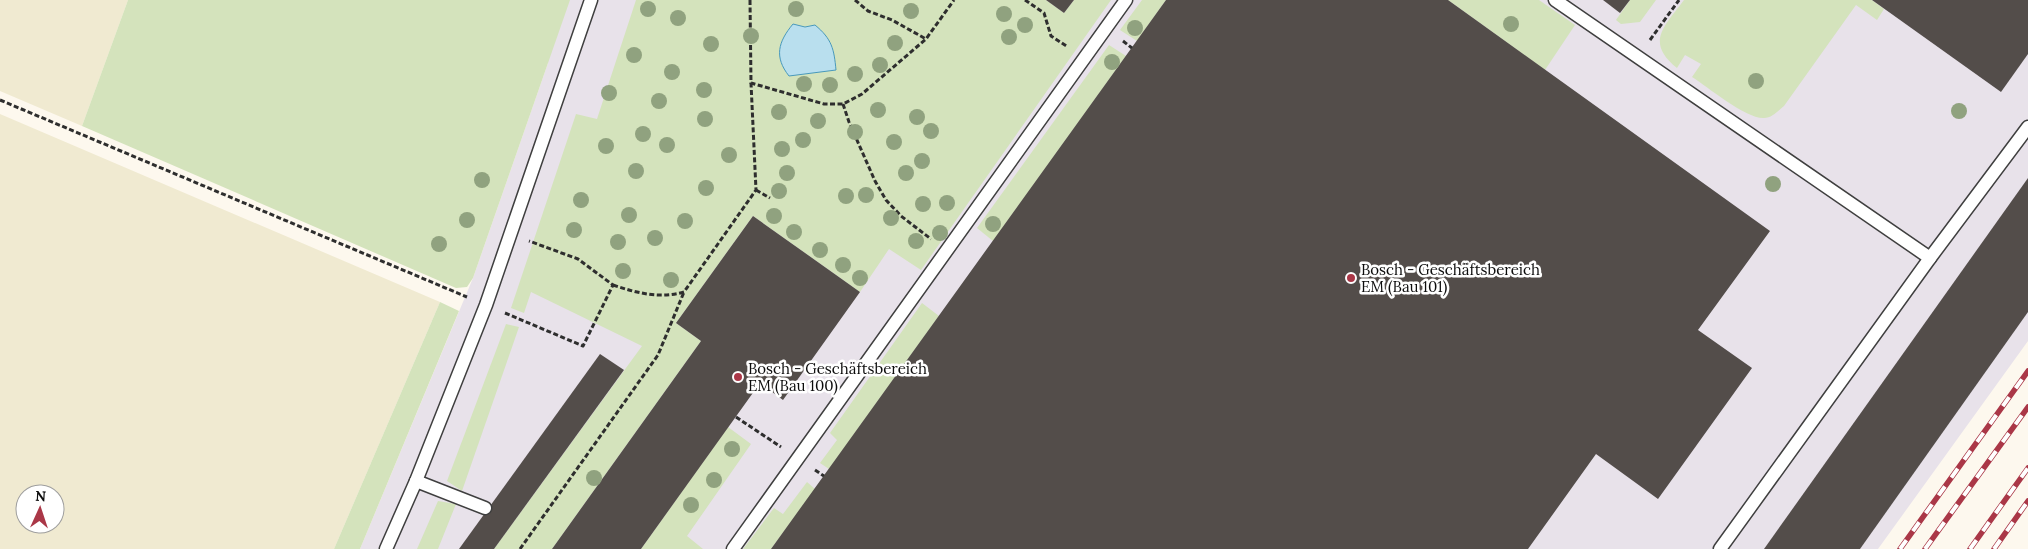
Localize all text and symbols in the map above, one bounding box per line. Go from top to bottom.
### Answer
place label: Bosch - Geschäftsbereich EM (Bau 101) [1361,260,1540,297]
marker: Bosch - Geschäftsbereich EM (Bau 101) [1345,272,1357,284]
place label: Bosch - Geschäftsbereich EM (Bau 100) [748,359,927,396]
marker: Bosch - Geschäftsbereich EM (Bau 100) [732,371,744,383]
north arrow [15,484,65,534]
text: N [35,487,47,505]

